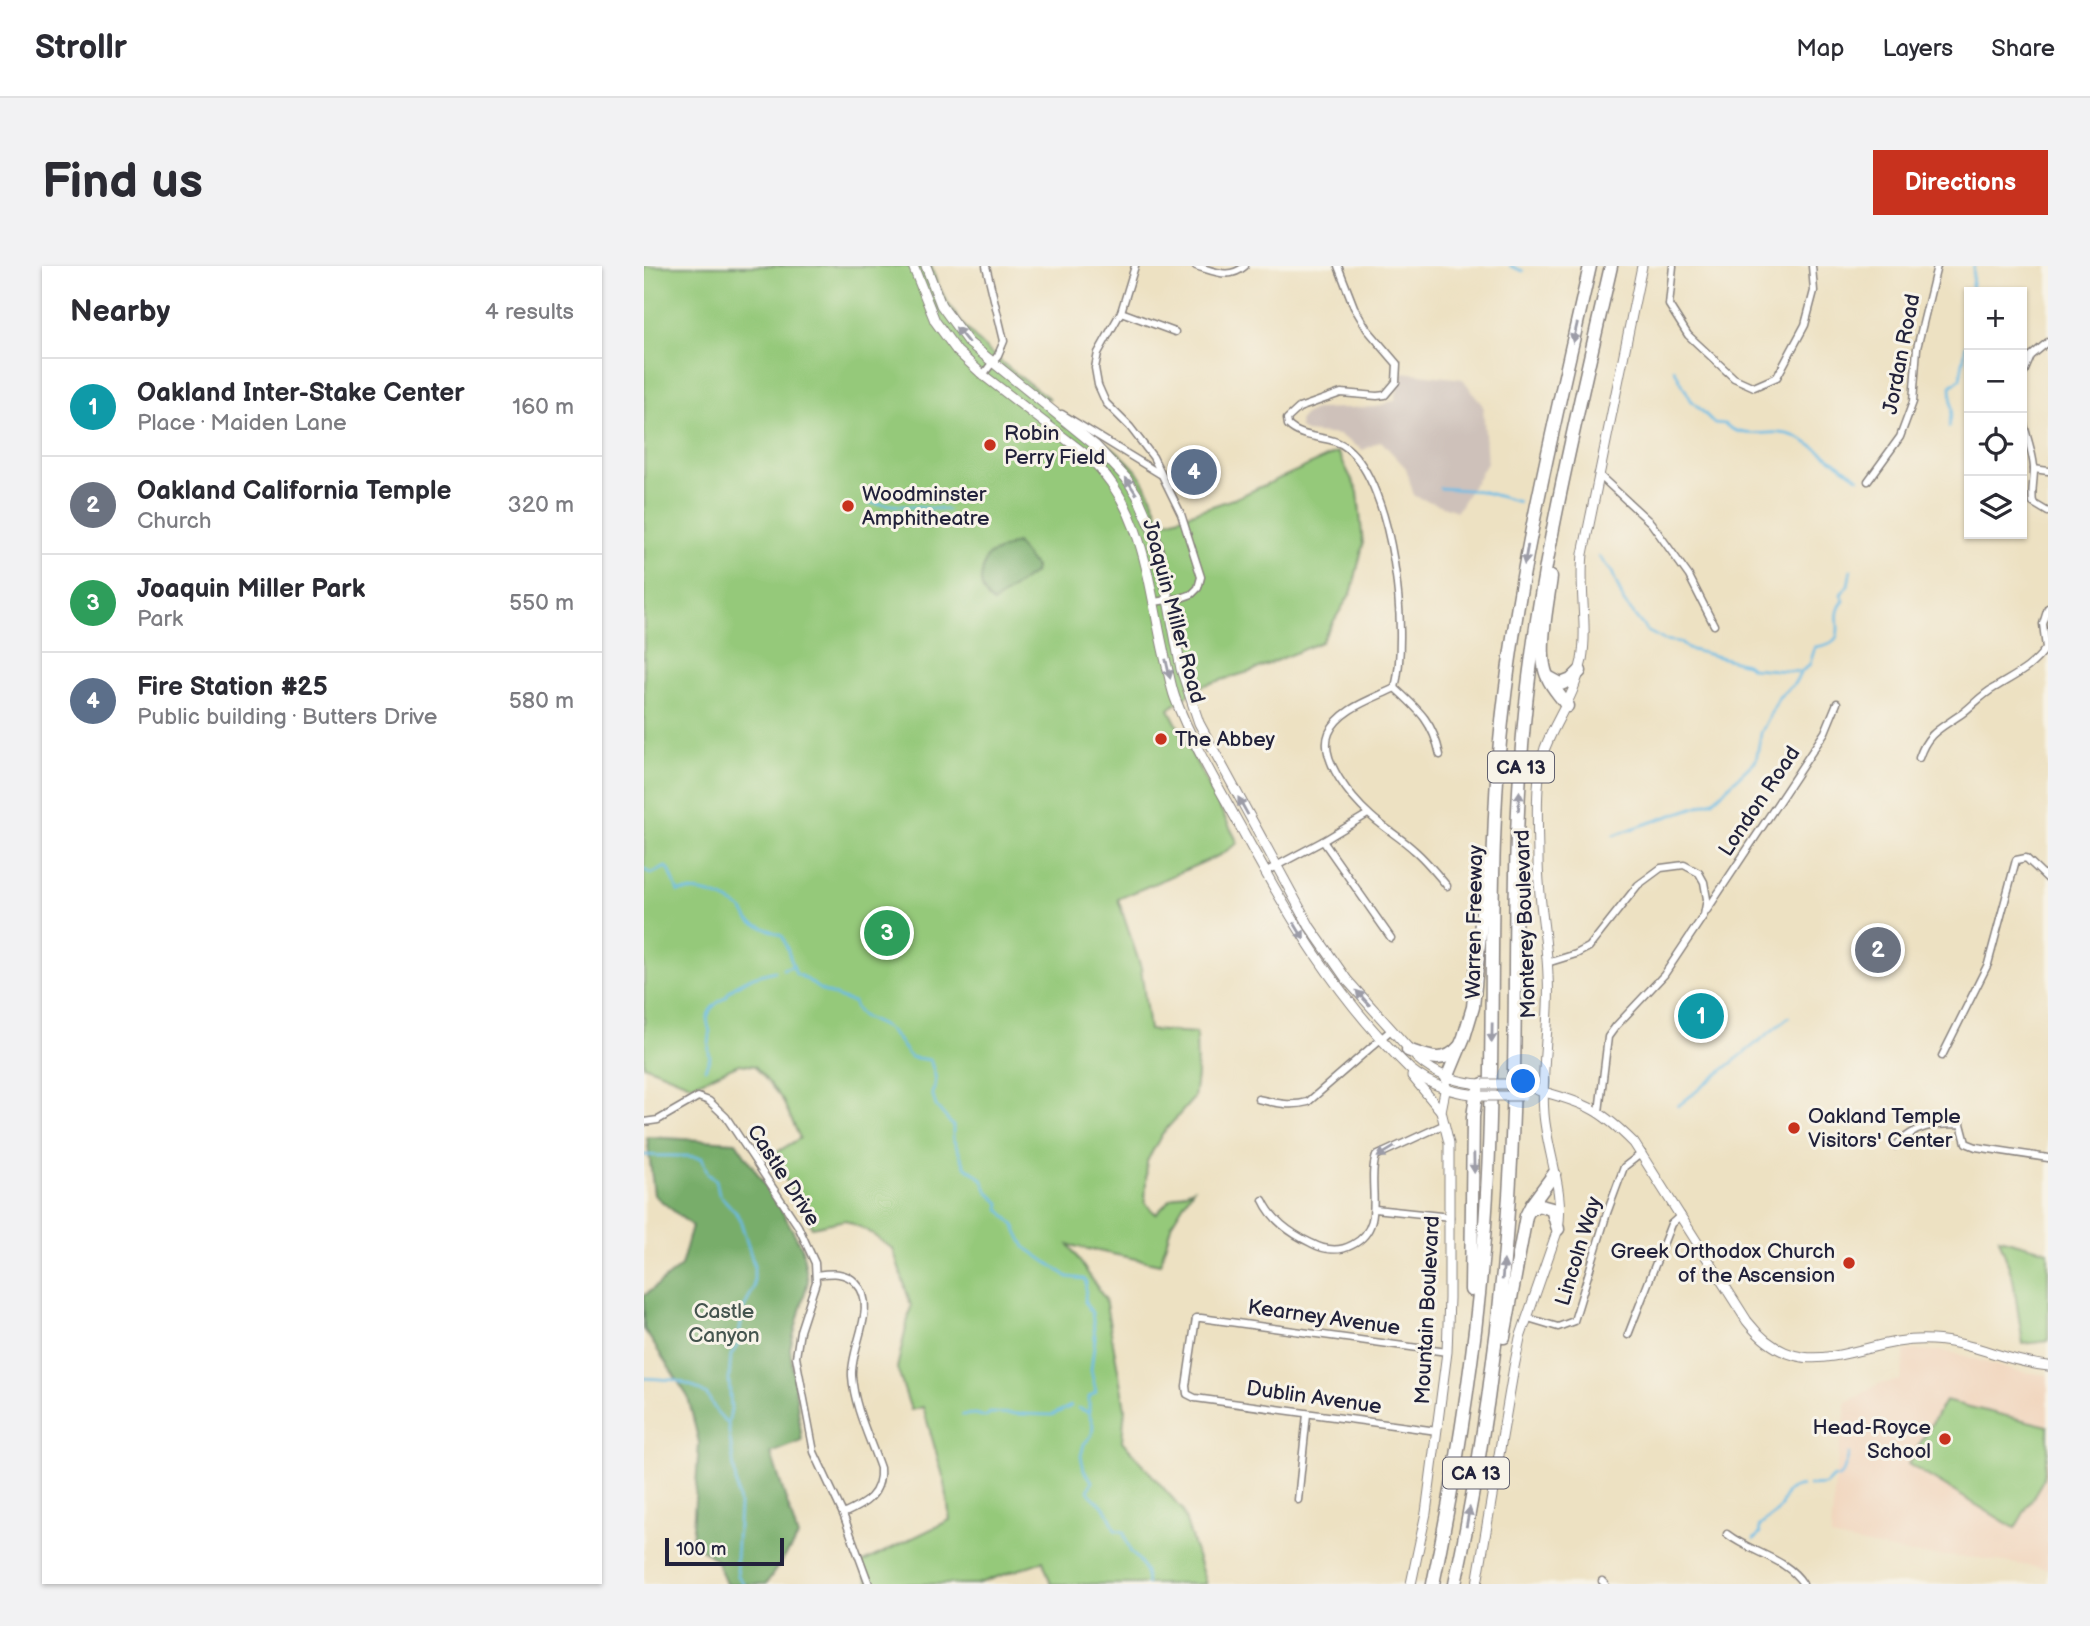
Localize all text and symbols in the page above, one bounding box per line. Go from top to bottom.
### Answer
text: Strollr [35,28,127,68]
text: Map [1796,34,1844,63]
text: Layers [1882,34,1953,63]
text: Share [1991,34,2055,63]
button: Directions [1873,150,2048,215]
text: Find us [42,153,203,212]
map controls [1964,287,2027,539]
button: + [1964,287,2027,350]
street label: Jordan Road [1878,292,1925,416]
text: Nearby [70,294,170,330]
text: 4 results [485,298,574,326]
one-way arrow [1570,322,1581,344]
one-way arrow [955,326,970,344]
button: − [1964,350,2027,413]
text: Oakland Inter-Stake Center [137,378,465,409]
text: 1 [88,393,98,421]
text: 160 m [512,393,574,421]
text: Place · Maiden Lane [137,409,347,437]
button: locate [1964,413,2027,476]
place label: Robin Perry Field [1004,421,1105,470]
marker: Robin Perry Field [982,437,998,453]
pin: 4 [1171,446,1217,498]
text: Oakland California Temple [137,476,451,507]
one-way arrow [1124,476,1137,496]
button: layers [1964,476,2027,539]
place label: Woodminster Amphitheatre [862,482,989,531]
text: 2 [86,491,100,519]
text: 320 m [508,491,574,519]
marker: Woodminster Amphitheatre [840,498,856,514]
text: Church [137,507,212,535]
street label: Joaquin Miller Road [1137,516,1210,706]
one-way arrow [1520,544,1531,566]
text: Joaquin Miller Park [137,574,365,605]
text: 3 [86,589,100,617]
text: 550 m [509,589,574,617]
text: Park [137,605,183,633]
one-way arrow [1162,658,1173,680]
text: Fire Station #25 [137,672,328,703]
text: 4 [86,687,100,715]
text: 580 m [509,687,574,715]
text: Public building · Butters Drive [137,703,437,731]
place label: The Abbey [1175,727,1276,752]
marker: The Abbey [1153,731,1169,747]
street label: London Road [1713,741,1805,861]
road number: CA 13 [1488,752,1554,782]
one-way arrow [1514,790,1525,812]
one-way arrow [1237,796,1249,815]
street label: Monterey Boulevard [1510,829,1541,1019]
street label: Warren Freeway [1461,844,1488,999]
pin: 3 [864,907,910,959]
one-way arrow [1292,922,1305,941]
pin: 2 [1855,924,1901,976]
one-way arrow [1356,990,1372,1007]
pin: 1 [1678,990,1724,1042]
one-way arrow [1486,1022,1498,1044]
your location [1506,1064,1540,1098]
place label: Oakland Temple Visitors' Center [1808,1104,1961,1153]
street label: Castle Drive [742,1120,826,1231]
marker: Oakland Temple Visitors' Center [1786,1120,1802,1136]
one-way arrow [1376,1146,1395,1158]
one-way arrow [1468,1152,1480,1174]
street label: Lincoln Way [1550,1193,1607,1309]
street label: Mountain Boulevard [1410,1215,1445,1405]
place label: Greek Orthodox Church of the Ascension [1611,1239,1835,1288]
marker: Greek Orthodox Church of the Ascension [1841,1255,1857,1271]
one-way arrow [1498,1259,1509,1281]
street label: Kearney Avenue [1246,1294,1402,1341]
park label: Castle Canyon [688,1299,760,1348]
street label: Dublin Avenue [1245,1376,1383,1419]
place label: Head-Royce School [1812,1415,1931,1464]
marker: Head-Royce School [1937,1431,1953,1447]
road number: CA 13 [1443,1457,1509,1488]
one-way arrow [1463,1506,1474,1528]
scale bar [665,1535,784,1567]
text: 100 m [676,1538,727,1561]

